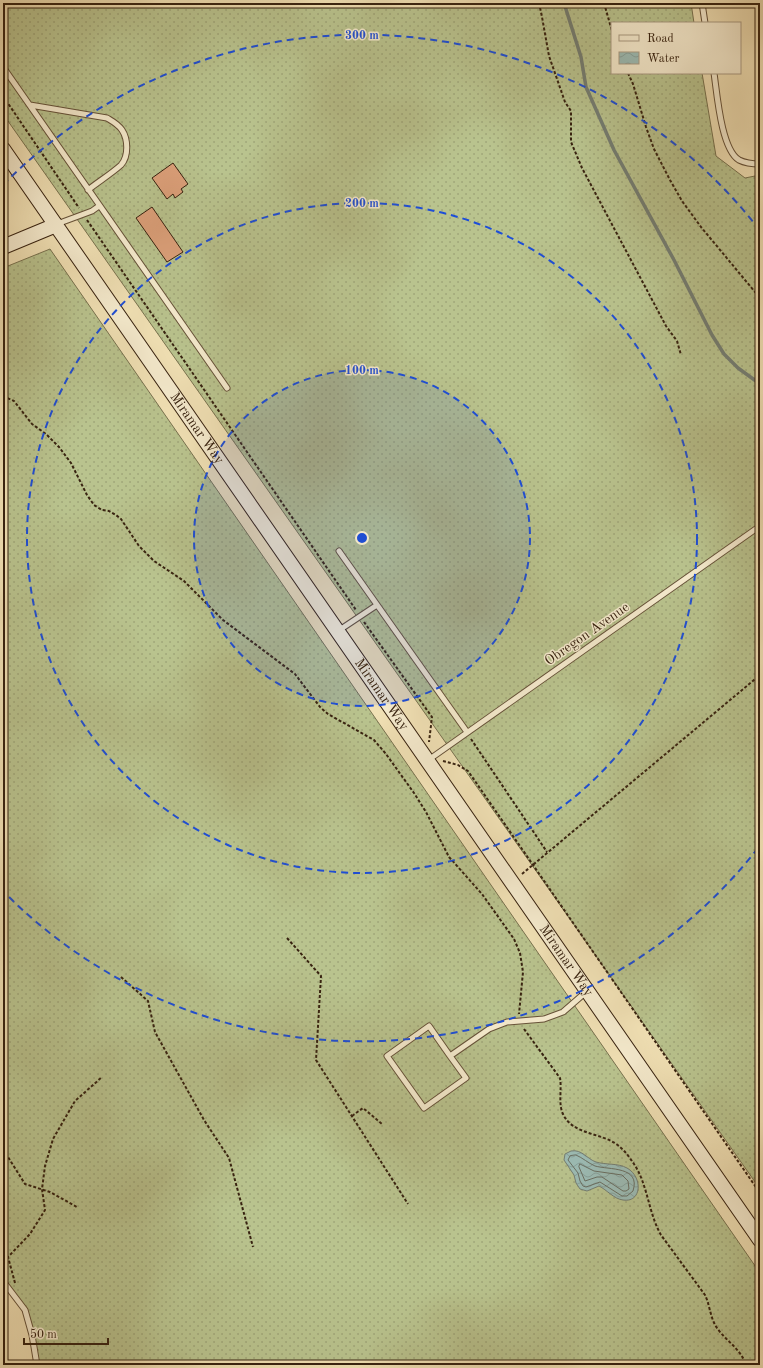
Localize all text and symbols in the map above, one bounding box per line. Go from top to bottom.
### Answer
legend [611,22,741,74]
text: 300 m [345,30,379,42]
text: Road [647,33,674,45]
text: Water [647,53,680,65]
text: 200 m [345,198,379,210]
text: 100 m [345,365,379,377]
street label: Miramar Way [167,390,227,467]
centre of rings [355,531,369,545]
street label: Obregon Avenue [542,600,632,668]
street label: Miramar Way [352,656,412,733]
street label: Miramar Way [537,922,596,1000]
scale bar [24,1320,108,1346]
text: 50 m [30,1328,57,1341]

